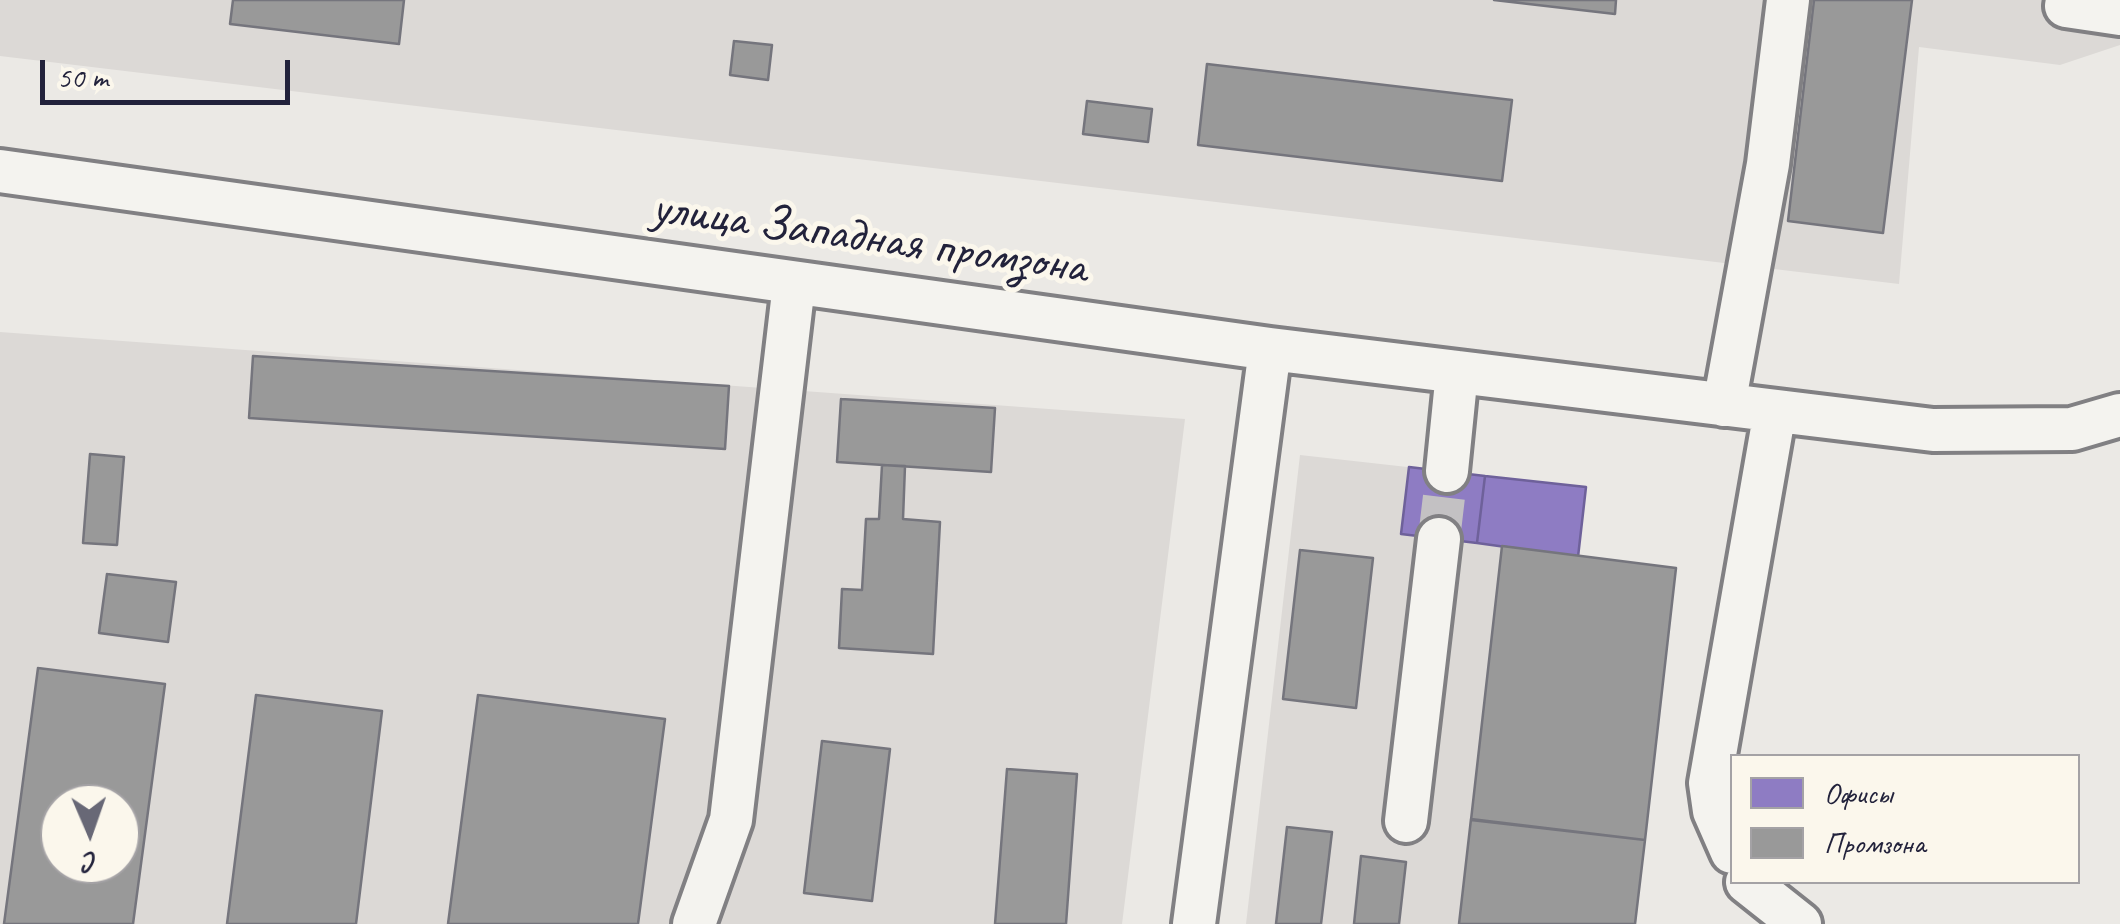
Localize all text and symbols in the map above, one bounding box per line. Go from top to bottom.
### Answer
scale bar [45,40,295,102]
text: 50 m [57,58,108,96]
street label: улица Западная промзона [648,179,1090,299]
legend [1730,754,2080,884]
text: Офисы [1824,774,1893,812]
north arrow [40,784,140,884]
text: Промзона [1824,824,1925,862]
text: С [84,845,98,880]

